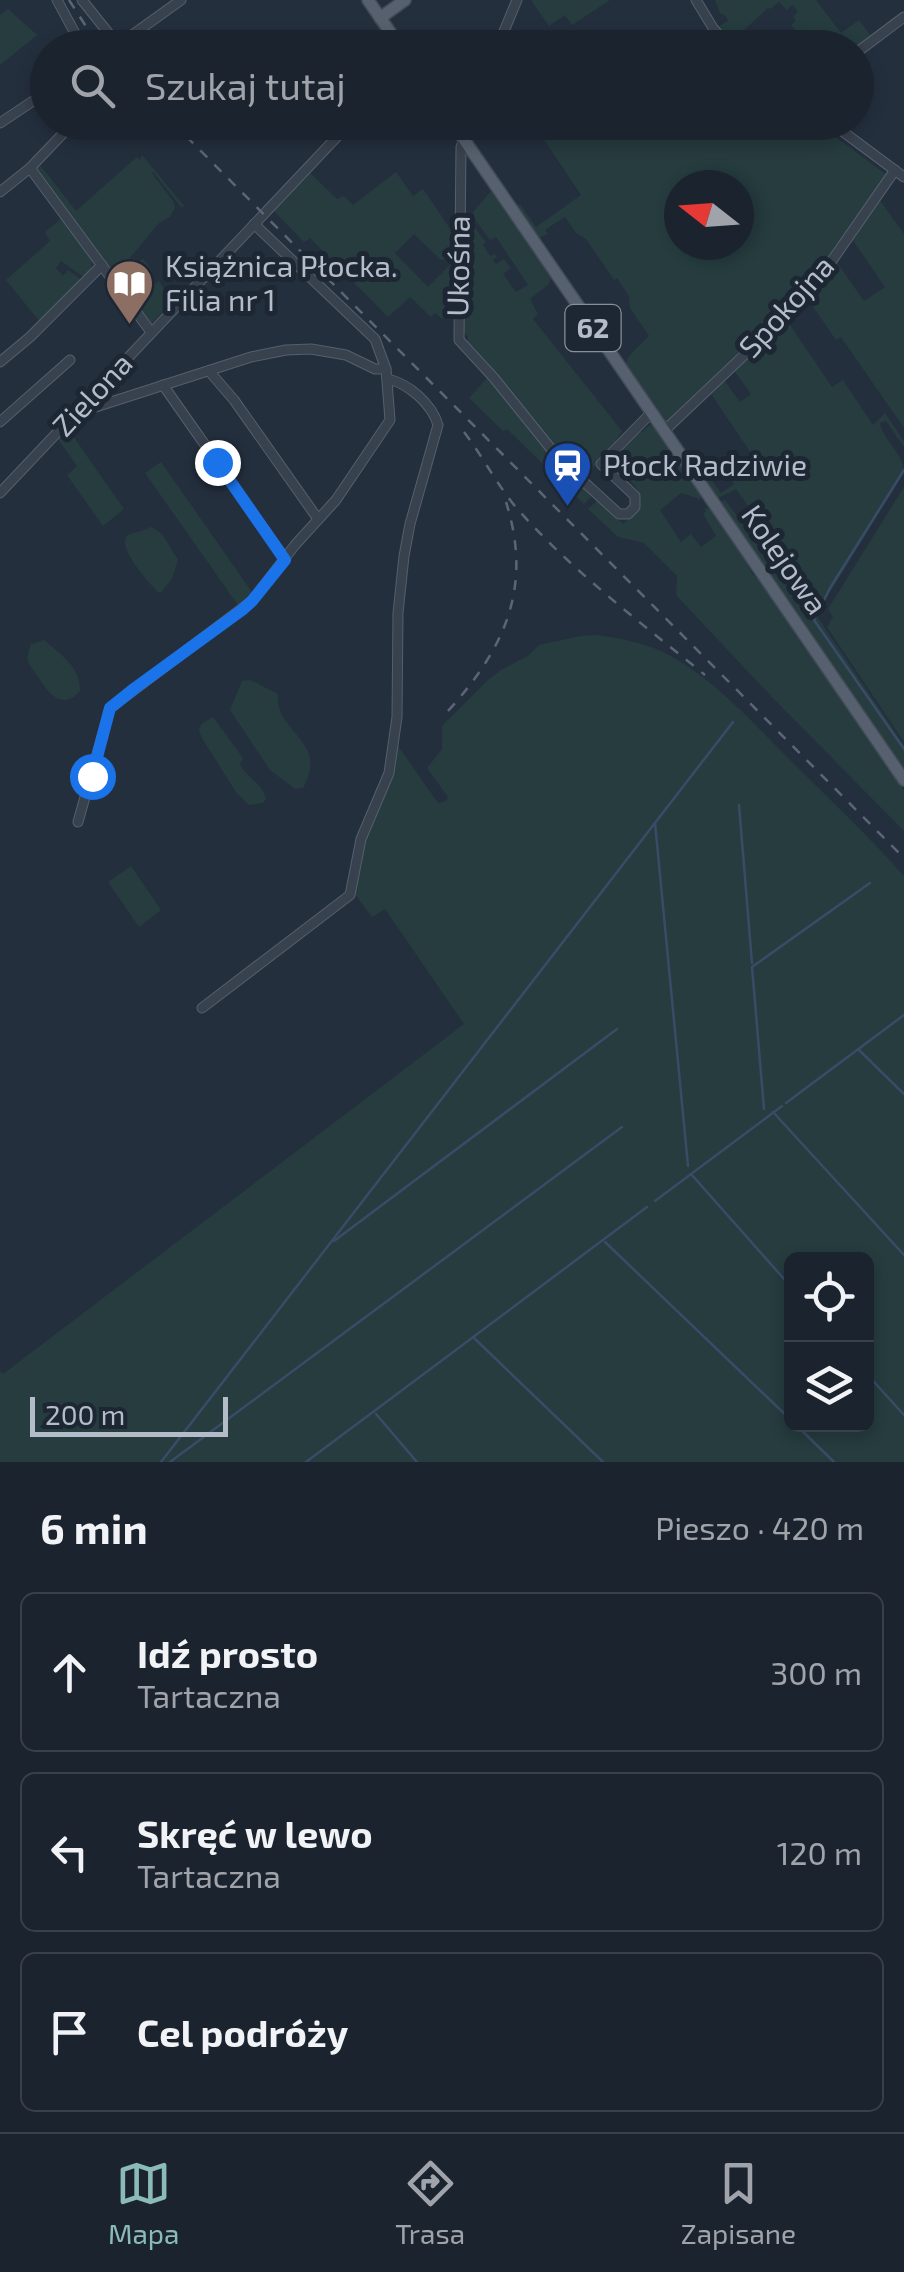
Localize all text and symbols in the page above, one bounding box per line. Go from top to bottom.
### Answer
search box [30,30,874,140]
icon: search [65,58,120,113]
text: Szukaj tutaj [145,62,346,108]
north arrow [664,170,754,260]
street label: Ukośna [438,215,476,317]
place label: Książnica Płocka. Filia nr 1 [165,247,398,317]
street label: Spokojna [730,247,841,364]
library icon: Książnica Płocka. Filia nr 1 [104,258,156,326]
road number: 62 [566,305,620,351]
street label: Zielona [44,345,139,443]
route end [195,440,241,486]
station icon: Płock Radziwie [542,440,594,508]
place label: Płock Radziwie [603,446,807,482]
street label: Kolejowa [735,497,836,620]
route start [70,754,116,800]
map controls [784,1252,874,1432]
button: locate [784,1252,874,1342]
button: layers [784,1342,874,1432]
scale bar [30,1392,228,1436]
text: 200 m [45,1397,125,1431]
text: 6 min [40,1502,148,1552]
text: Pieszo · 420 m [655,1508,864,1546]
text: Idź prosto [137,1630,318,1676]
icon: ahead [42,1645,97,1700]
text: 300 m [770,1653,862,1691]
text: Tartaczna [137,1676,281,1714]
text: Skręć w lewo [137,1810,373,1856]
icon: left [42,1825,97,1880]
text: 120 m [777,1833,862,1871]
text: Tartaczna [137,1856,281,1894]
icon: arrive [42,2005,97,2060]
text: Cel podróży [137,2009,348,2055]
tab: Mapa [108,2156,179,2250]
tab: Trasa [395,2156,465,2250]
tab: Zapisane [681,2156,796,2250]

